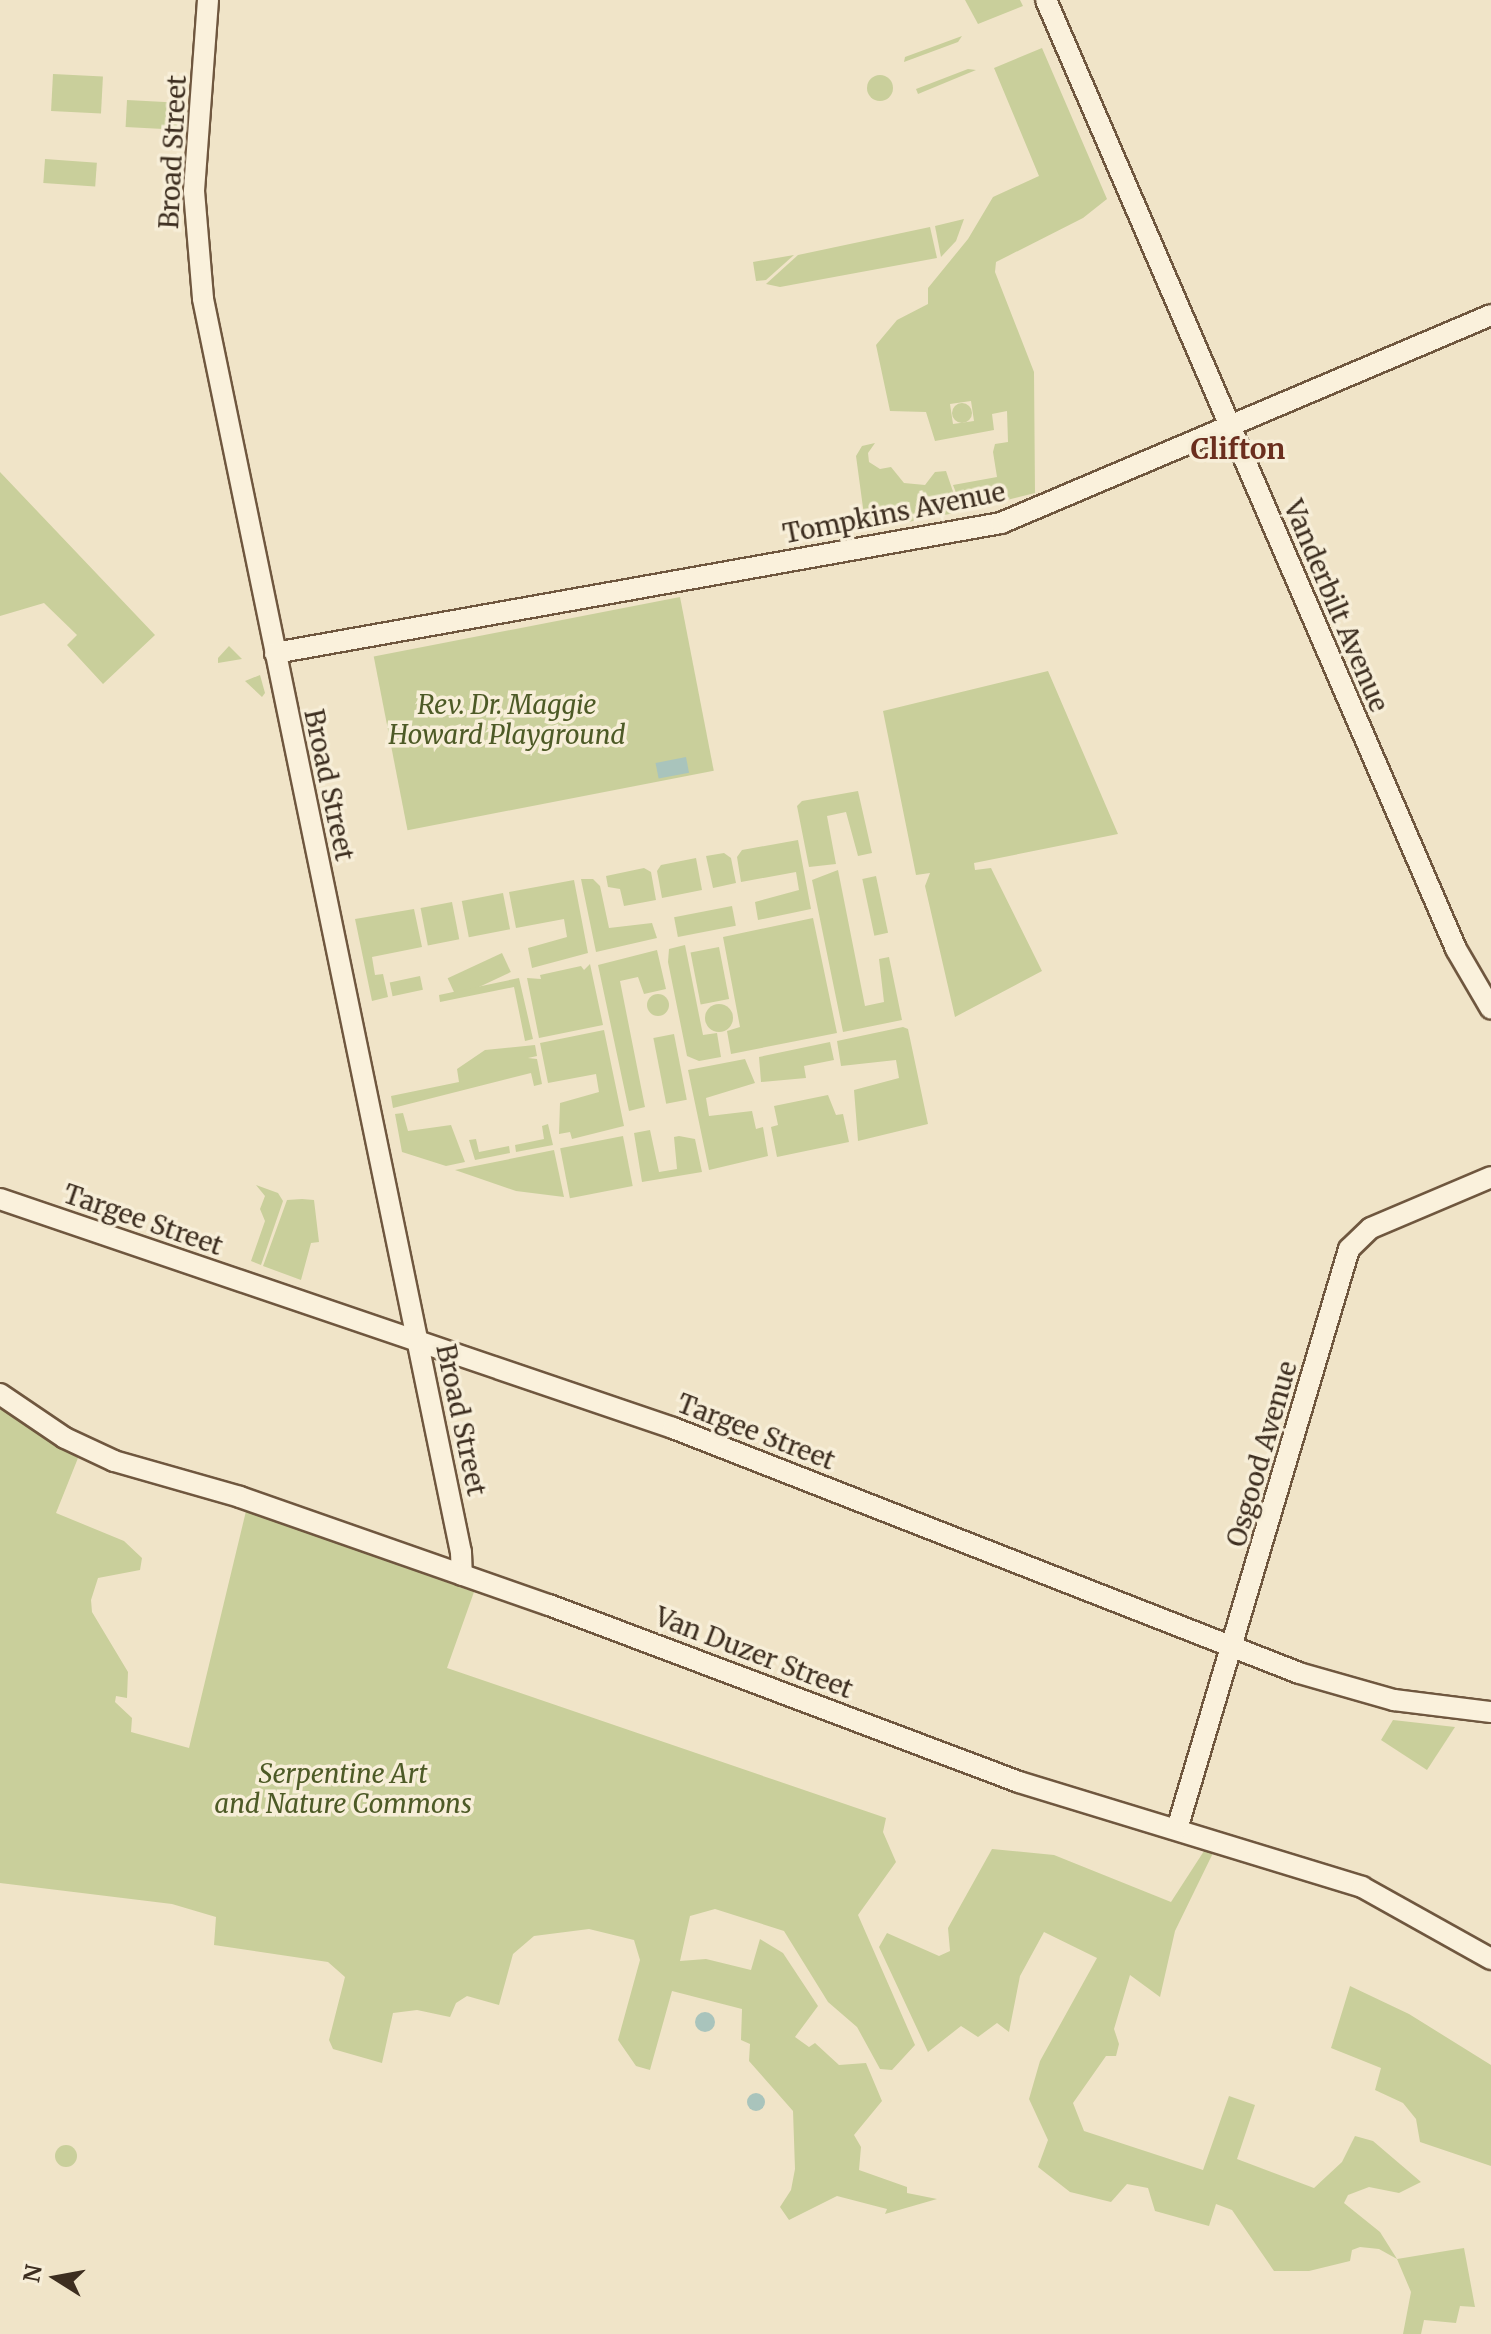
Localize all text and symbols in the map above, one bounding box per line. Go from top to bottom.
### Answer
street label: Broad Street [153,74,193,230]
district label: Clifton [1191,432,1285,466]
street label: Tompkins Avenue [780,476,1008,550]
street label: Vanderbilt Avenue [1277,495,1395,717]
park label: Rev. Dr. Maggie Howard Playground [389,689,625,750]
street label: Broad Street [298,706,360,864]
street label: Targee Street [59,1178,227,1262]
street label: Broad Street [430,1341,492,1499]
street label: Osgood Avenue [1221,1358,1303,1550]
street label: Targee Street [673,1388,839,1476]
street label: Van Duzer Street [651,1601,857,1705]
park label: Serpentine Art and Nature Commons [214,1758,472,1820]
north arrow [16,2238,96,2318]
text: N [17,2262,48,2285]

